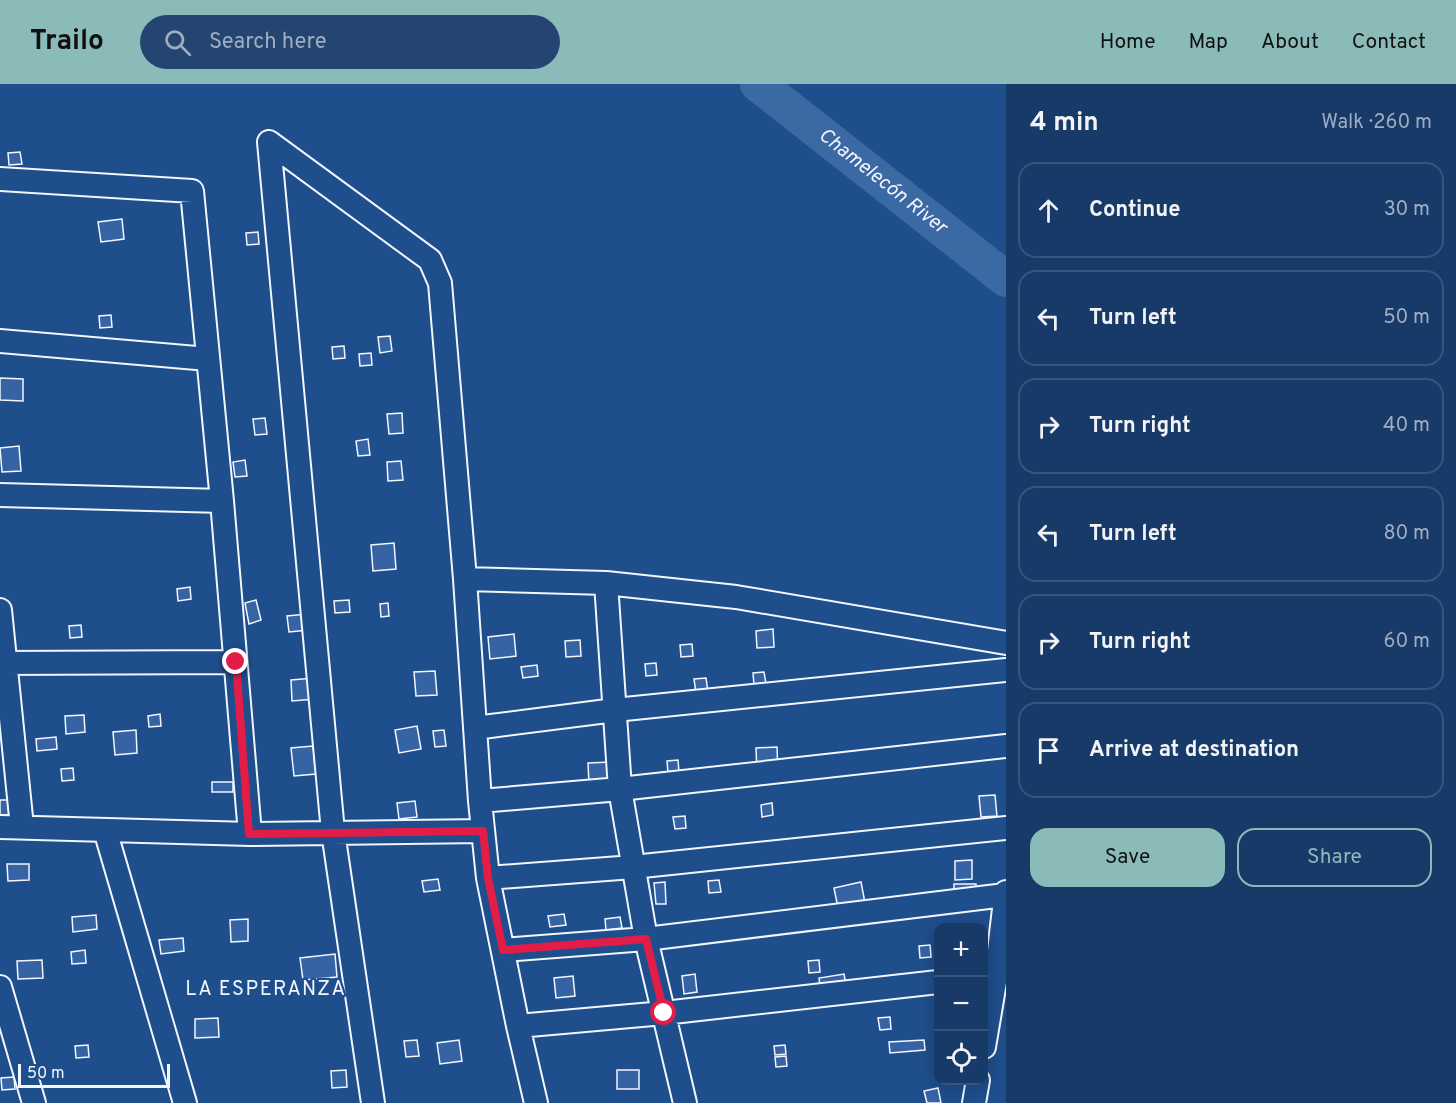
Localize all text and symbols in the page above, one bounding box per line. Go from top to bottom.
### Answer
search box [140,15,560,69]
text: Trailo [30,24,104,60]
icon: search [161,26,194,59]
text: Search here [209,29,326,56]
text: Home [1100,29,1156,56]
text: Map [1189,29,1228,56]
text: About [1261,29,1319,56]
text: Contact [1352,29,1426,56]
text: 4 min [1030,107,1099,140]
text: Walk · 260 m [1321,110,1432,136]
water label: Chamelecón River [812,123,953,241]
icon: ahead [1032,194,1065,227]
text: Continue [1089,197,1180,224]
text: 30 m [1384,197,1430,223]
icon: left [1032,302,1065,335]
text: Turn left [1089,305,1177,332]
text: 50 m [1383,305,1430,331]
icon: right [1032,410,1065,443]
text: Turn right [1089,413,1191,440]
text: 40 m [1383,413,1430,439]
icon: left [1032,518,1065,551]
text: Turn left [1089,521,1177,548]
text: 80 m [1384,521,1430,547]
icon: right [1032,626,1065,659]
text: Turn right [1089,629,1191,656]
text: 60 m [1384,629,1430,655]
route end [222,648,248,674]
icon: arrive [1032,734,1065,767]
text: Arrive at destination [1089,737,1299,764]
button: Save [1030,828,1225,887]
button: Share [1237,828,1432,887]
map controls [934,923,988,1085]
button: + [934,923,988,977]
district label: LA ESPERANZA [185,977,347,1003]
button: − [934,977,988,1031]
route start [650,999,676,1025]
button: locate [934,1031,988,1085]
scale bar [18,1061,170,1088]
text: 50 m [27,1064,65,1084]

